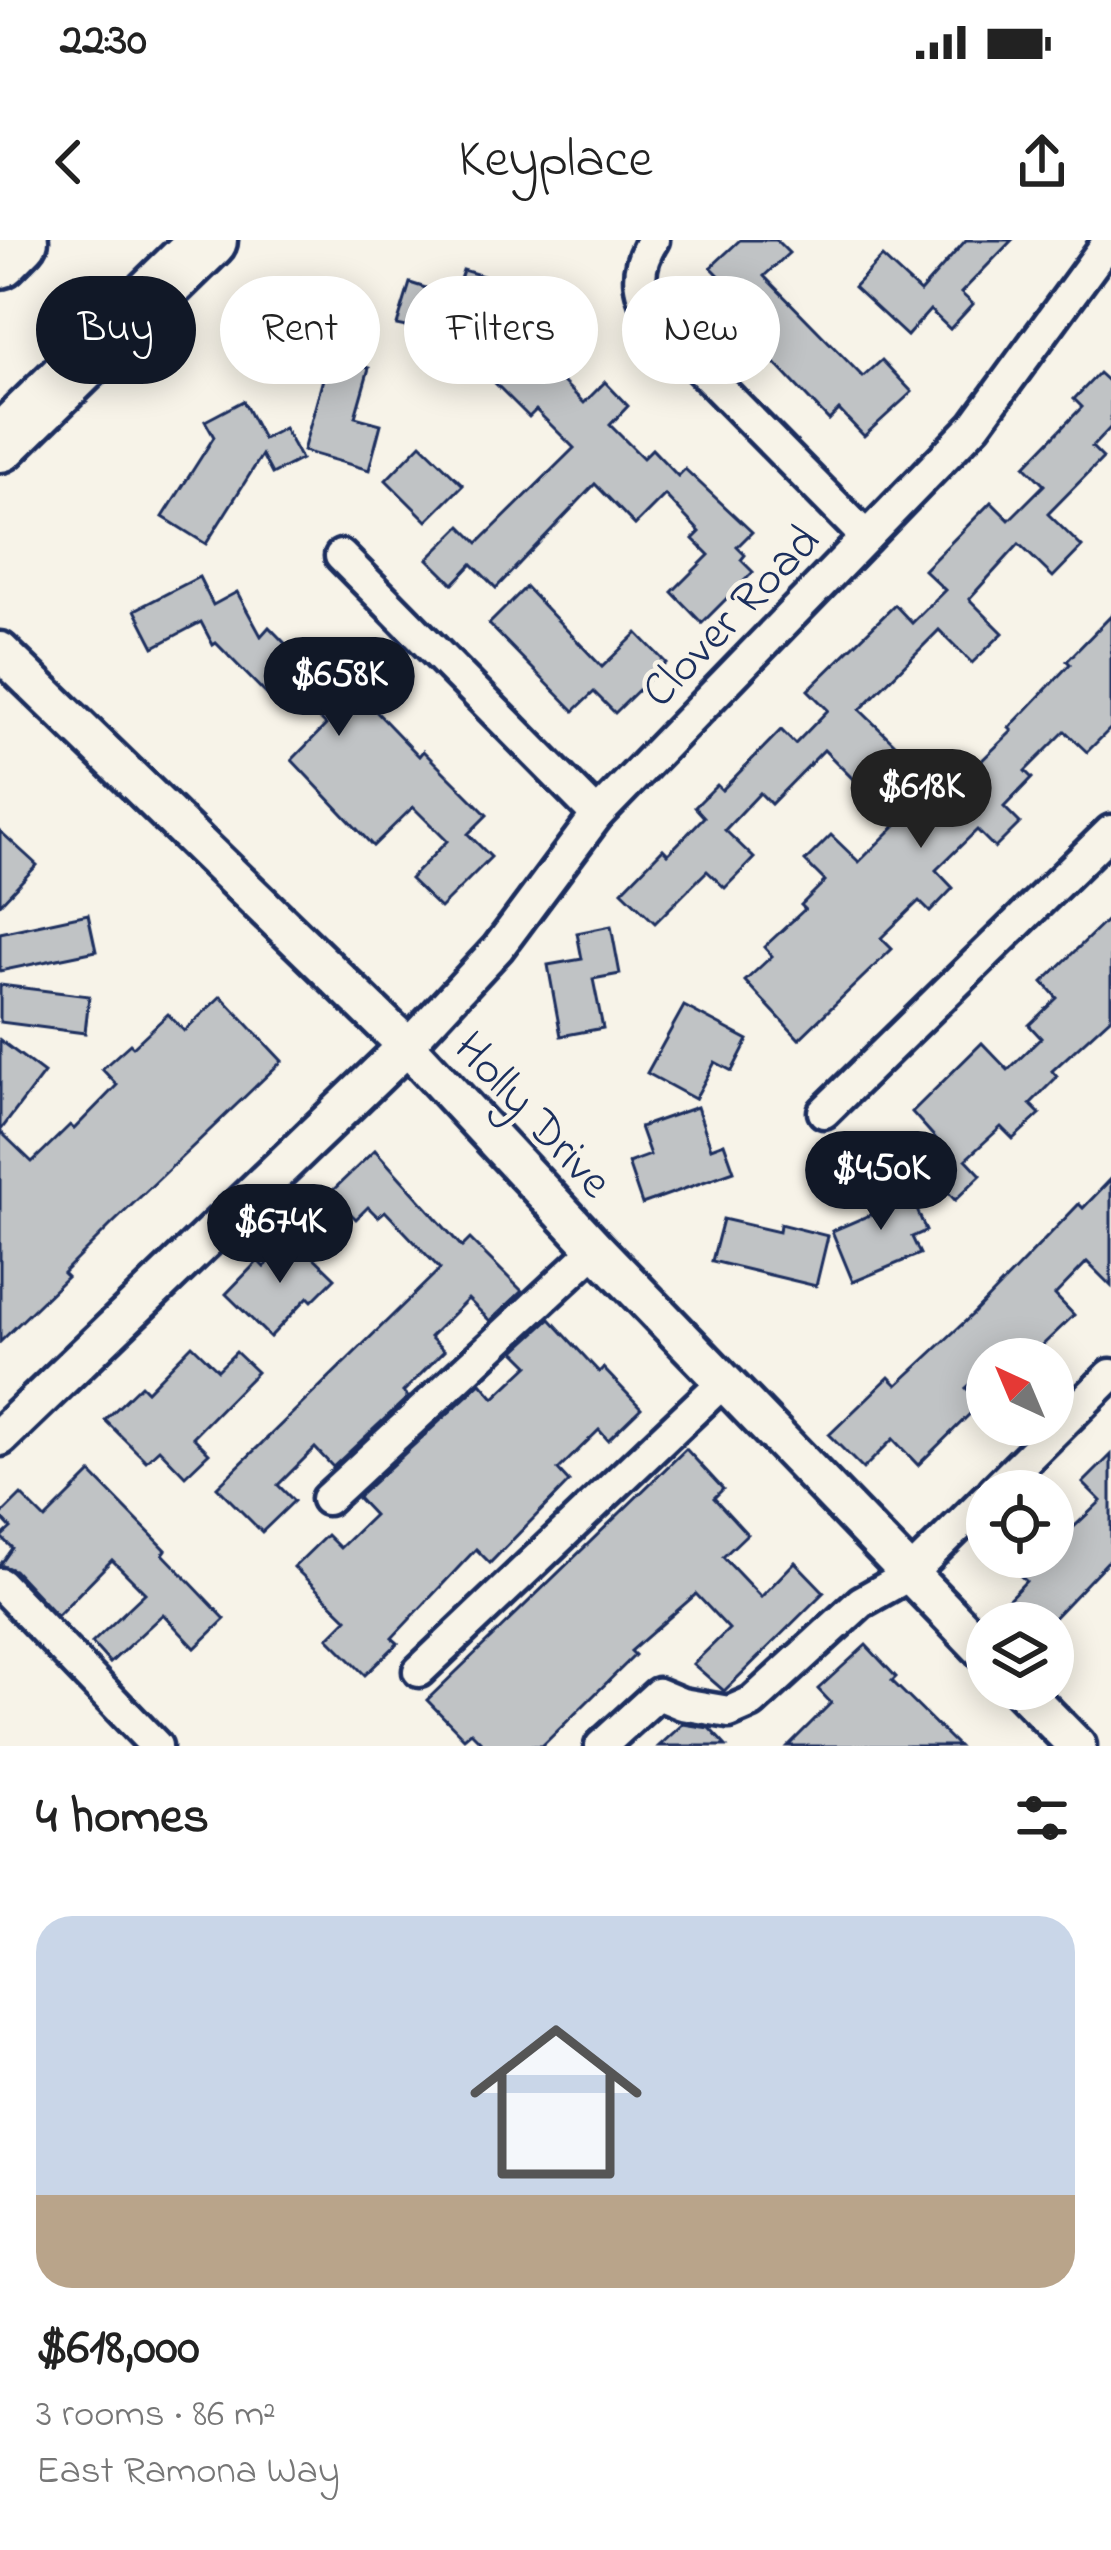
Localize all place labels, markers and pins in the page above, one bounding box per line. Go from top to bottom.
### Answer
pin: $658K [255,637,423,739]
pin: $618K [837,749,1005,851]
pin: $450K [797,1131,965,1233]
pin: $674K [196,1184,364,1286]

